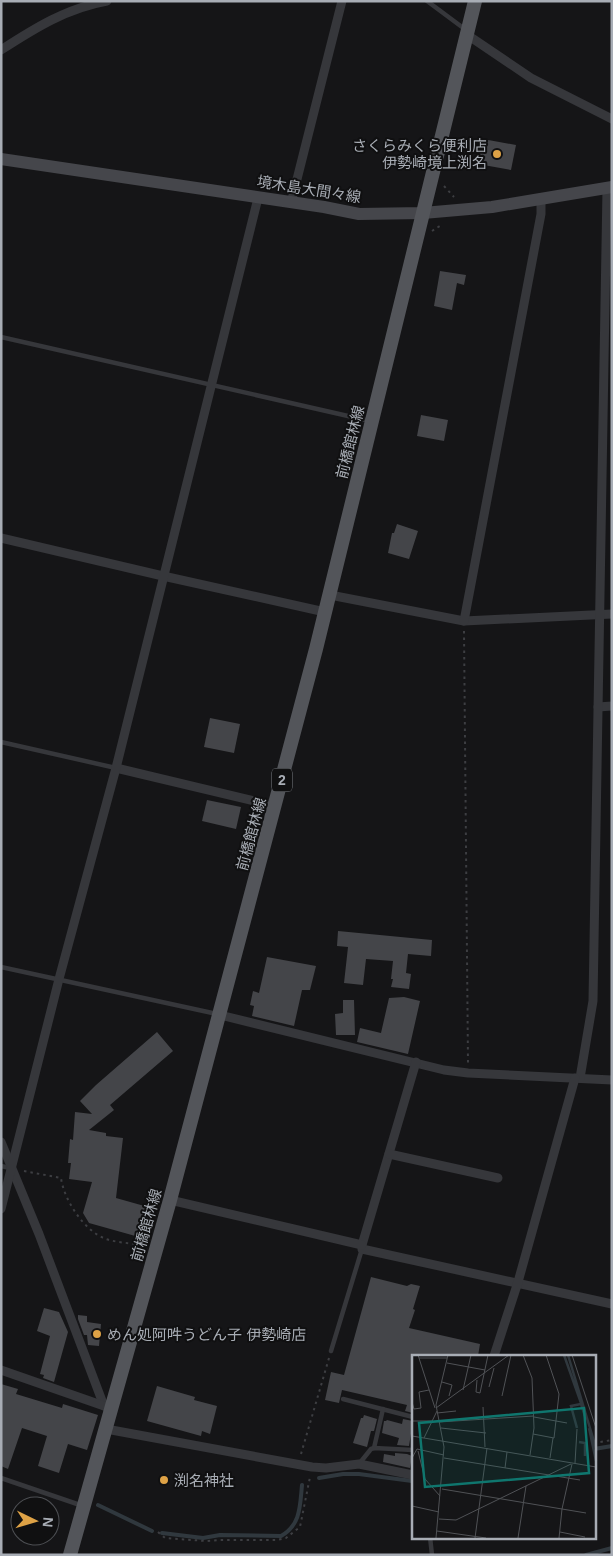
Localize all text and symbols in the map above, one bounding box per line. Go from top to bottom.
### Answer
place label: さくらみくら便利店 伊勢崎境上渕名 [352,137,487,171]
marker: さくらみくら便利店 伊勢崎境上渕名 [491,148,503,160]
street label: 境木島大間々線 [256,172,362,206]
street label: 前橋館林線 [333,404,367,480]
road number: 2 [272,768,292,792]
street label: 前橋館林線 [233,796,269,872]
street label: 前橋館林線 [127,1187,165,1263]
place label: めん処阿吽うどん子 伊勢崎店 [107,1326,306,1343]
marker: めん処阿吽うどん子 伊勢崎店 [91,1328,103,1340]
inset map [412,1355,596,1538]
place label: 渕名神社 [174,1472,234,1489]
marker: 渕名神社 [158,1474,170,1486]
north arrow [10,1496,60,1546]
text: N [40,1516,56,1528]

